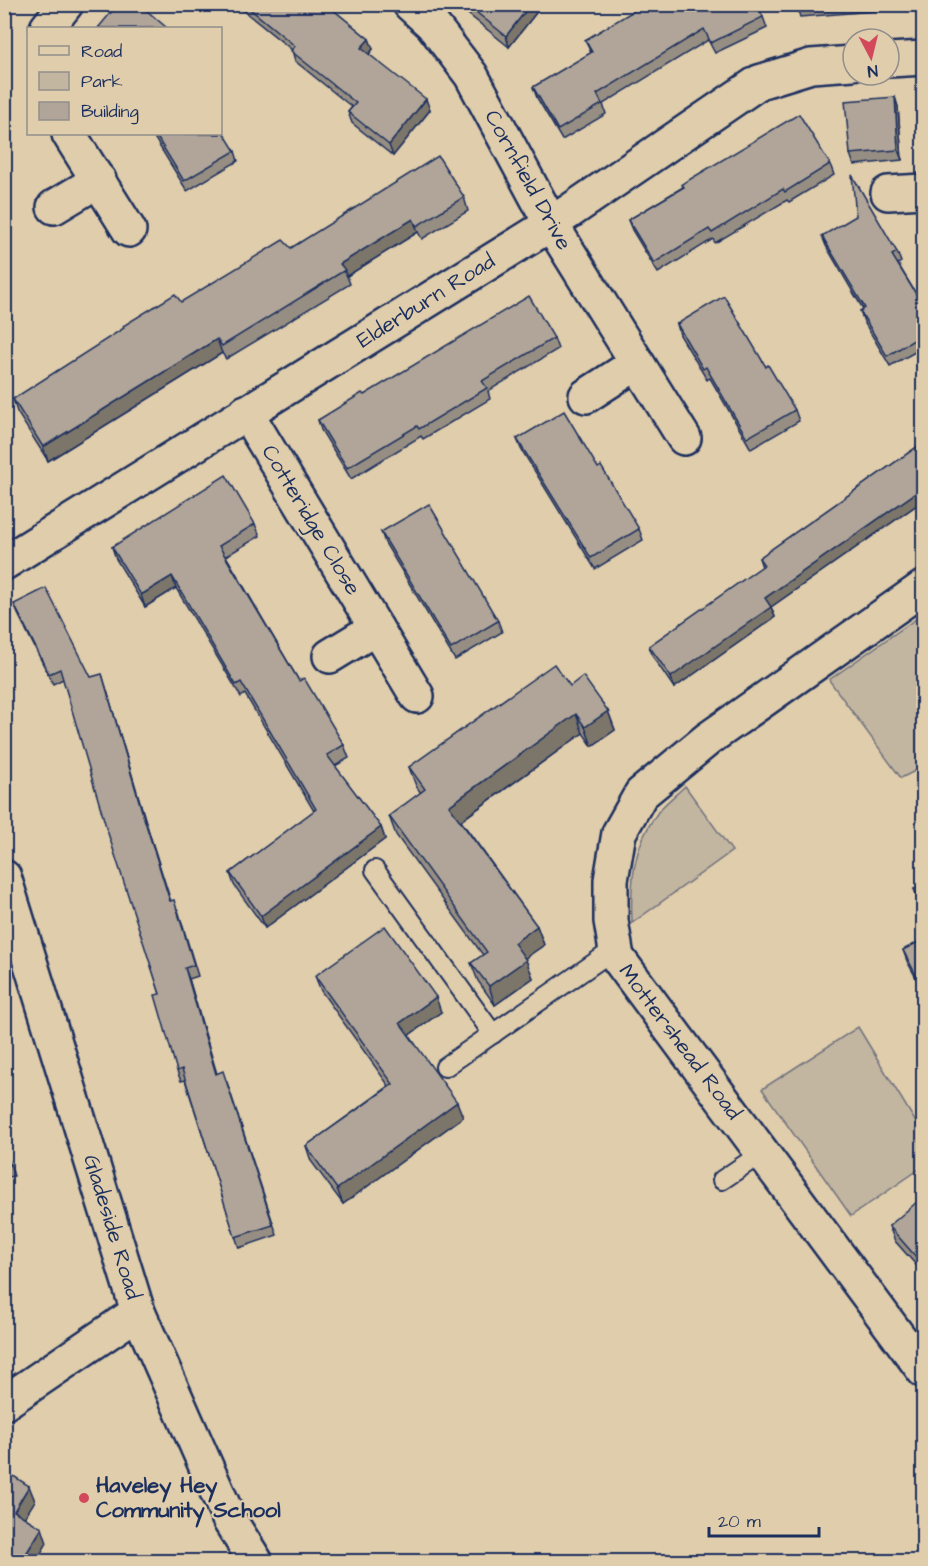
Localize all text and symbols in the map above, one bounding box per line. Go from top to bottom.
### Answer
legend [27,27,222,135]
north arrow [841,27,901,87]
text: Road [81,39,122,64]
text: N [866,59,879,82]
text: Park [81,69,123,94]
text: Building [81,99,139,125]
street label: Cornfield Drive [477,104,579,256]
street label: Elderburn Road [351,246,501,356]
street label: Cotteridge Close [253,439,368,602]
street label: Mottershead Road [611,958,749,1126]
street label: Gladeside Road [75,1151,149,1303]
place label: Haveley Hey Community School [96,1470,281,1528]
marker: Haveley Hey Community School [77,1491,91,1505]
scale bar [709,1500,818,1538]
text: 20 m [718,1509,761,1534]

